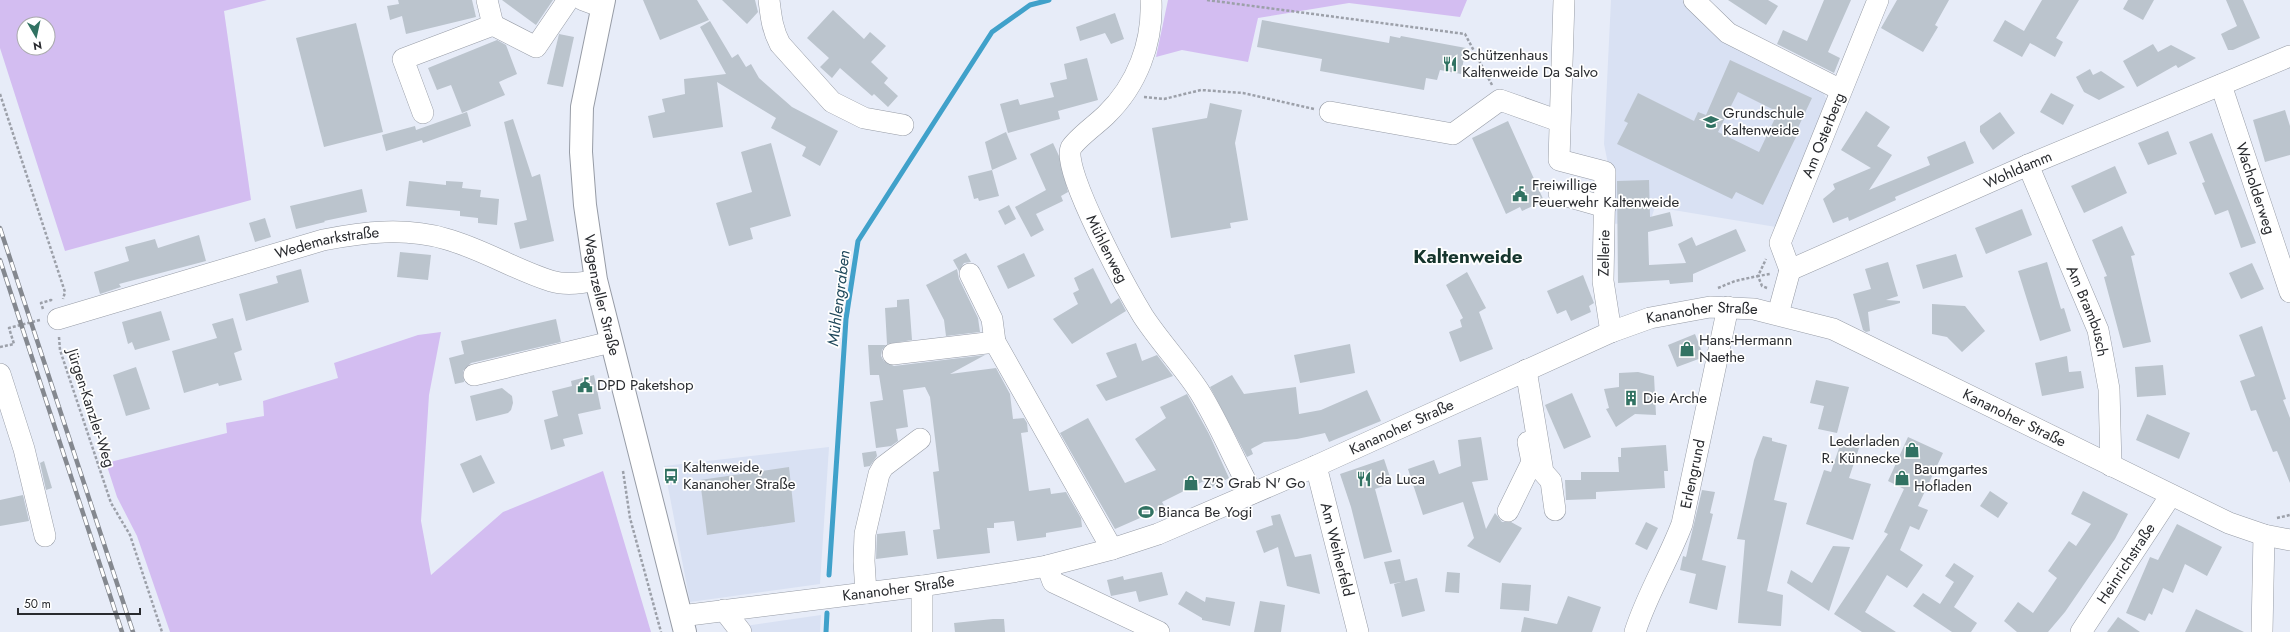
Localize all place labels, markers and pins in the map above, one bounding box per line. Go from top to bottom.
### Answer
place label: Schützenhaus Kaltenweide Da Salvo [1462,44,1598,83]
restaurant icon: Schützenhaus Kaltenweide Da Salvo [1441,55,1459,73]
place label: Grundschule Kaltenweide [1723,102,1804,141]
school or university icon: Grundschule Kaltenweide [1702,113,1720,131]
place label: Freiwillige Feuerwehr Kaltenweide [1532,174,1680,213]
public building icon: Freiwillige Feuerwehr Kaltenweide [1511,185,1529,203]
place label: Hans-Hermann Naethe [1699,329,1792,368]
shop icon: Hans-Hermann Naethe [1678,340,1696,358]
place label: DPD Paketshop [597,374,694,396]
public building icon: DPD Paketshop [576,376,594,394]
place label: Die Arche [1643,387,1707,409]
building icon: Die Arche [1622,389,1640,407]
place label: Lederladen R. Künnecke [1822,430,1900,469]
shop icon: Lederladen R. Künnecke [1903,441,1921,459]
place label: Kaltenweide, Kananoher Straße [683,456,796,495]
place label: Baumgartes Hofladen [1914,458,1987,497]
bus stop icon: Kaltenweide, Kananoher Straße [662,467,680,485]
place label: da Luca [1376,468,1425,490]
shop icon: Baumgartes Hofladen [1893,469,1911,487]
restaurant icon: da Luca [1355,470,1373,488]
place label: Z'S Grab N' Go [1203,472,1305,494]
shop icon: Z'S Grab N' Go [1182,474,1200,492]
place label: Bianca Be Yogi [1158,501,1252,523]
sports icon: Bianca Be Yogi [1137,503,1155,521]

